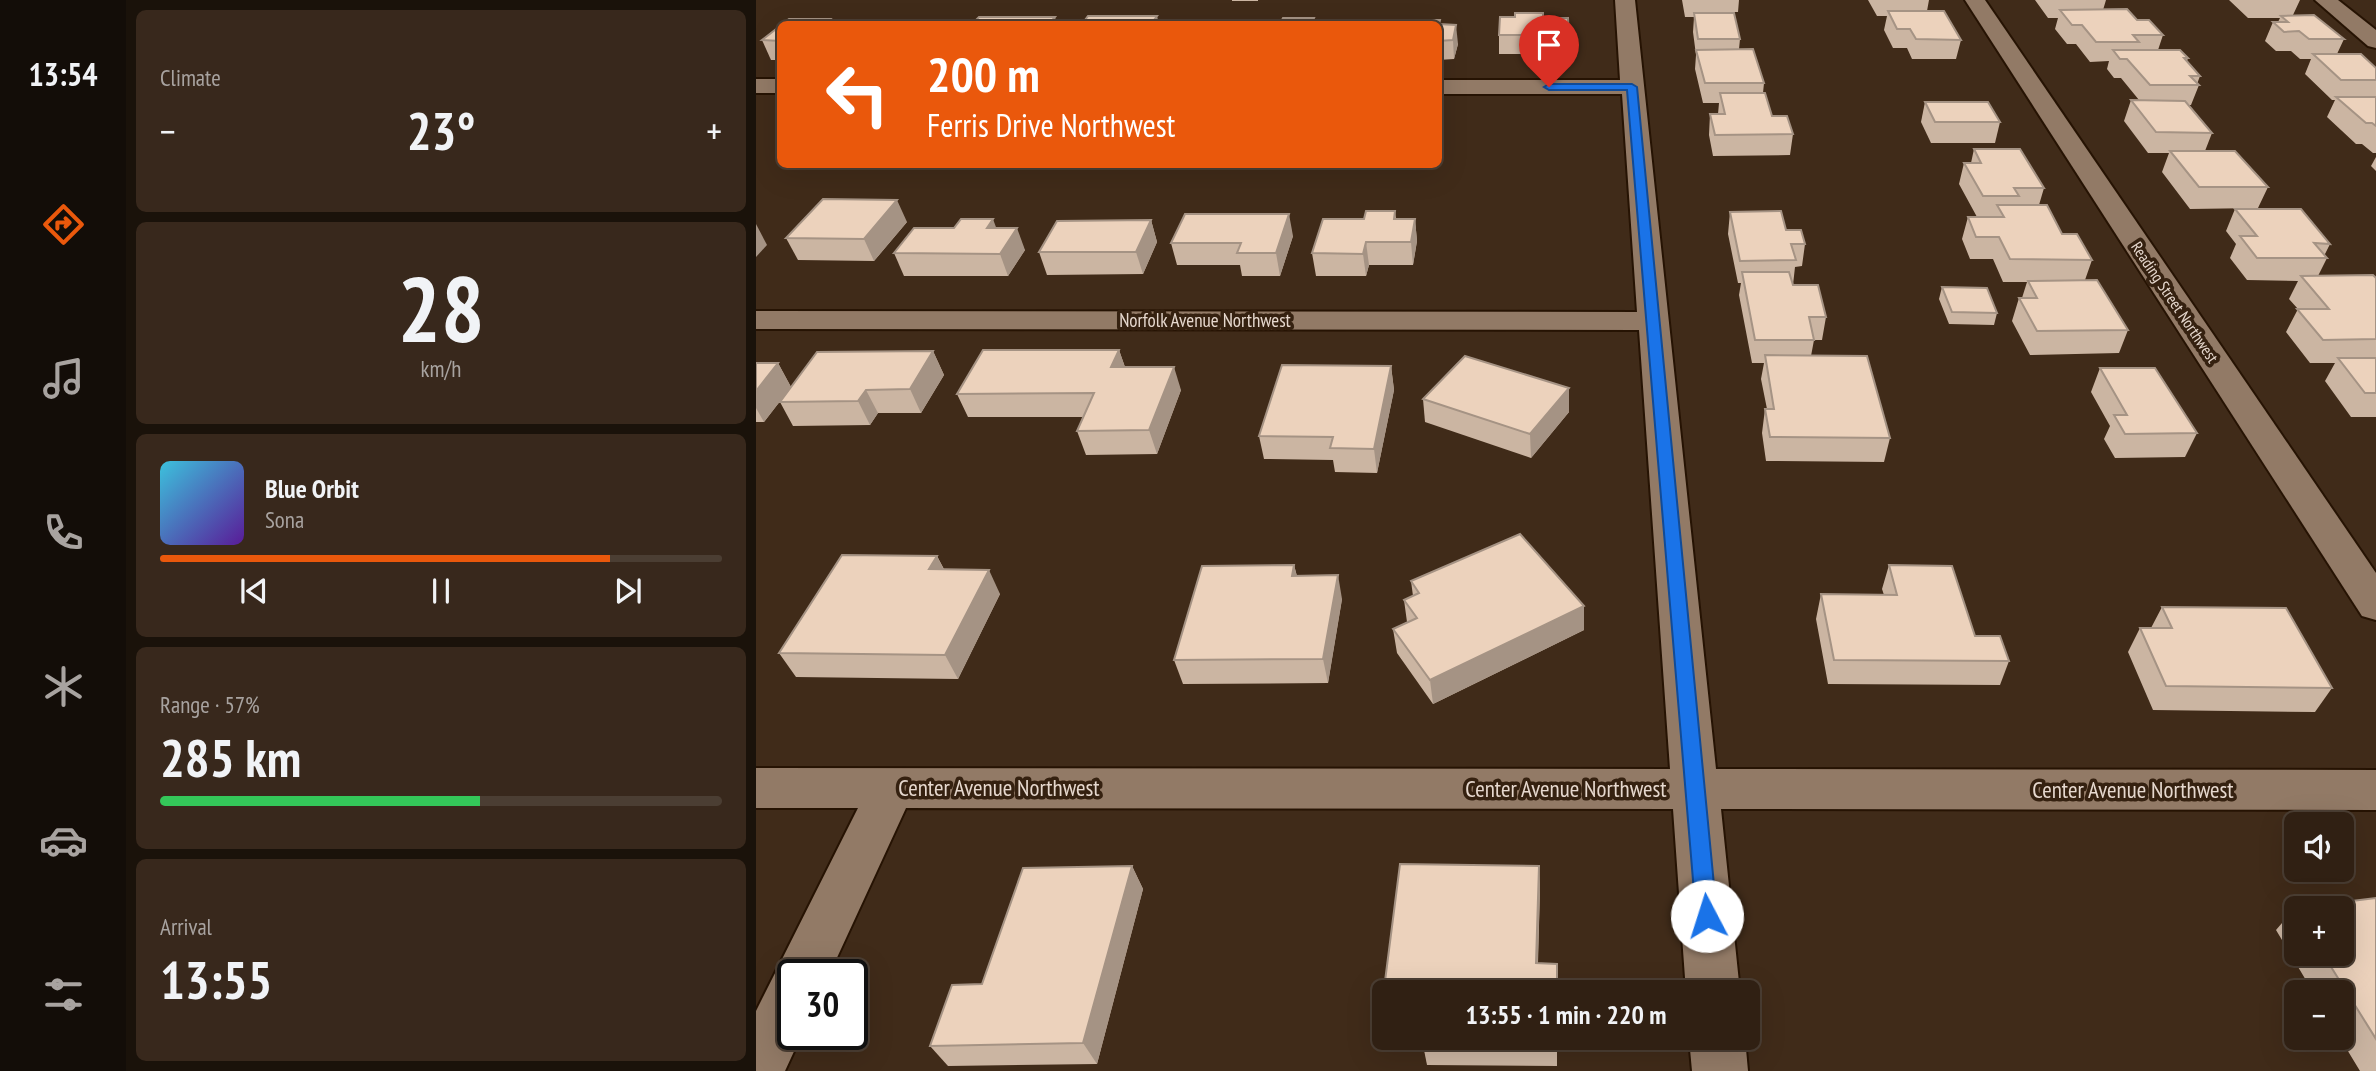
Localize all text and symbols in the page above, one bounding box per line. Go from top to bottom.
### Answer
pin [1519,15,1579,87]
icon: arrive [1530,26,1568,64]
text: 200 m [927,42,1040,106]
icon: left [812,49,903,140]
text: 13:54 [28,53,98,95]
text: Climate [160,63,221,92]
text: 23° [407,97,475,164]
text: Ferris Drive Northwest [927,104,1175,146]
text: − [160,106,176,155]
text: + [706,106,722,155]
icon: directions [39,200,88,249]
street label: Reading Street Northwest [2127,238,2223,367]
text: 28 [398,249,485,367]
street label: Norfolk Avenue Northwest [1119,308,1292,332]
icon: music [39,354,88,403]
text: km/h [421,354,461,383]
text: Blue Orbit [265,472,359,505]
text: Sona [265,505,304,534]
icon: phone [39,508,88,557]
icon: previous [235,572,273,610]
icon: pause [422,572,460,610]
icon: next [609,572,647,610]
icon: climate [39,662,88,711]
text: Range · 57% [160,690,260,719]
text: 285 km [160,724,301,791]
street label: Center Avenue Northwest [898,773,1100,802]
street label: Center Avenue Northwest [1465,774,1667,803]
street label: Center Avenue Northwest [2032,775,2234,804]
map controls [2284,812,2354,1050]
button: sound [2284,812,2354,882]
icon: car [39,816,88,865]
position arrow [1670,879,1744,953]
button: + [2284,896,2354,966]
text: Arrival [160,912,212,941]
text: 13:55 [160,946,272,1013]
speed limit sign: 30 [777,959,868,1050]
icon: filters [39,970,88,1019]
button: − [2284,980,2354,1050]
text: 13:55 · 1 min · 220 m [1466,998,1666,1031]

